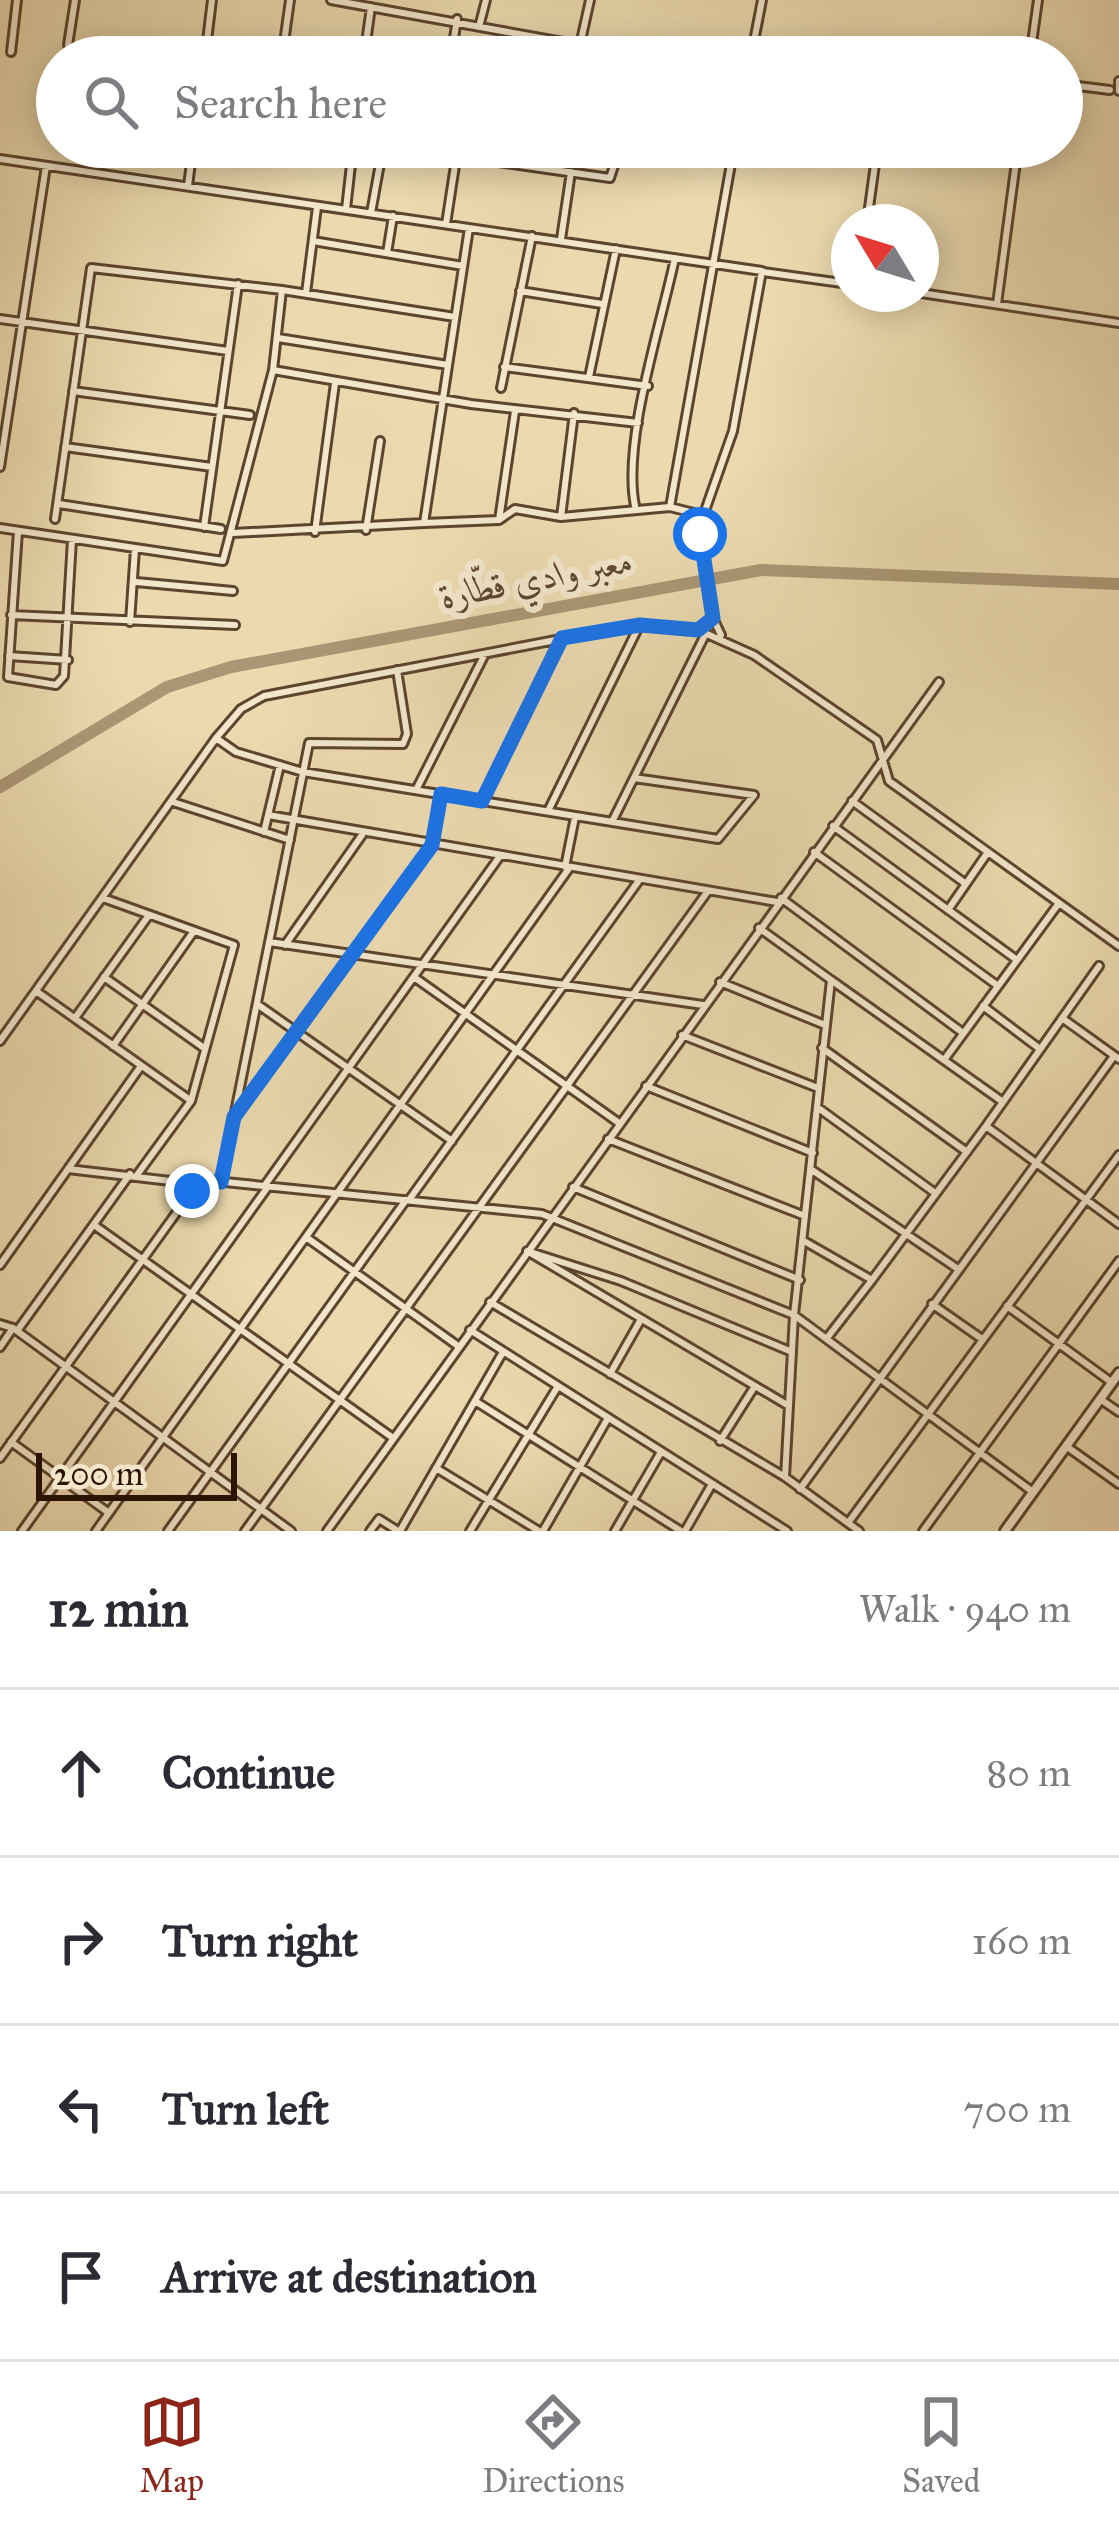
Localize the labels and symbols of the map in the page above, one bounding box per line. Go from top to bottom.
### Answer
north arrow [831,204,939,312]
route start [673,507,727,561]
water label: معبر وادي قطّارة [435,536,638,624]
route end [165,1164,219,1218]
scale bar [36,1447,237,1500]

